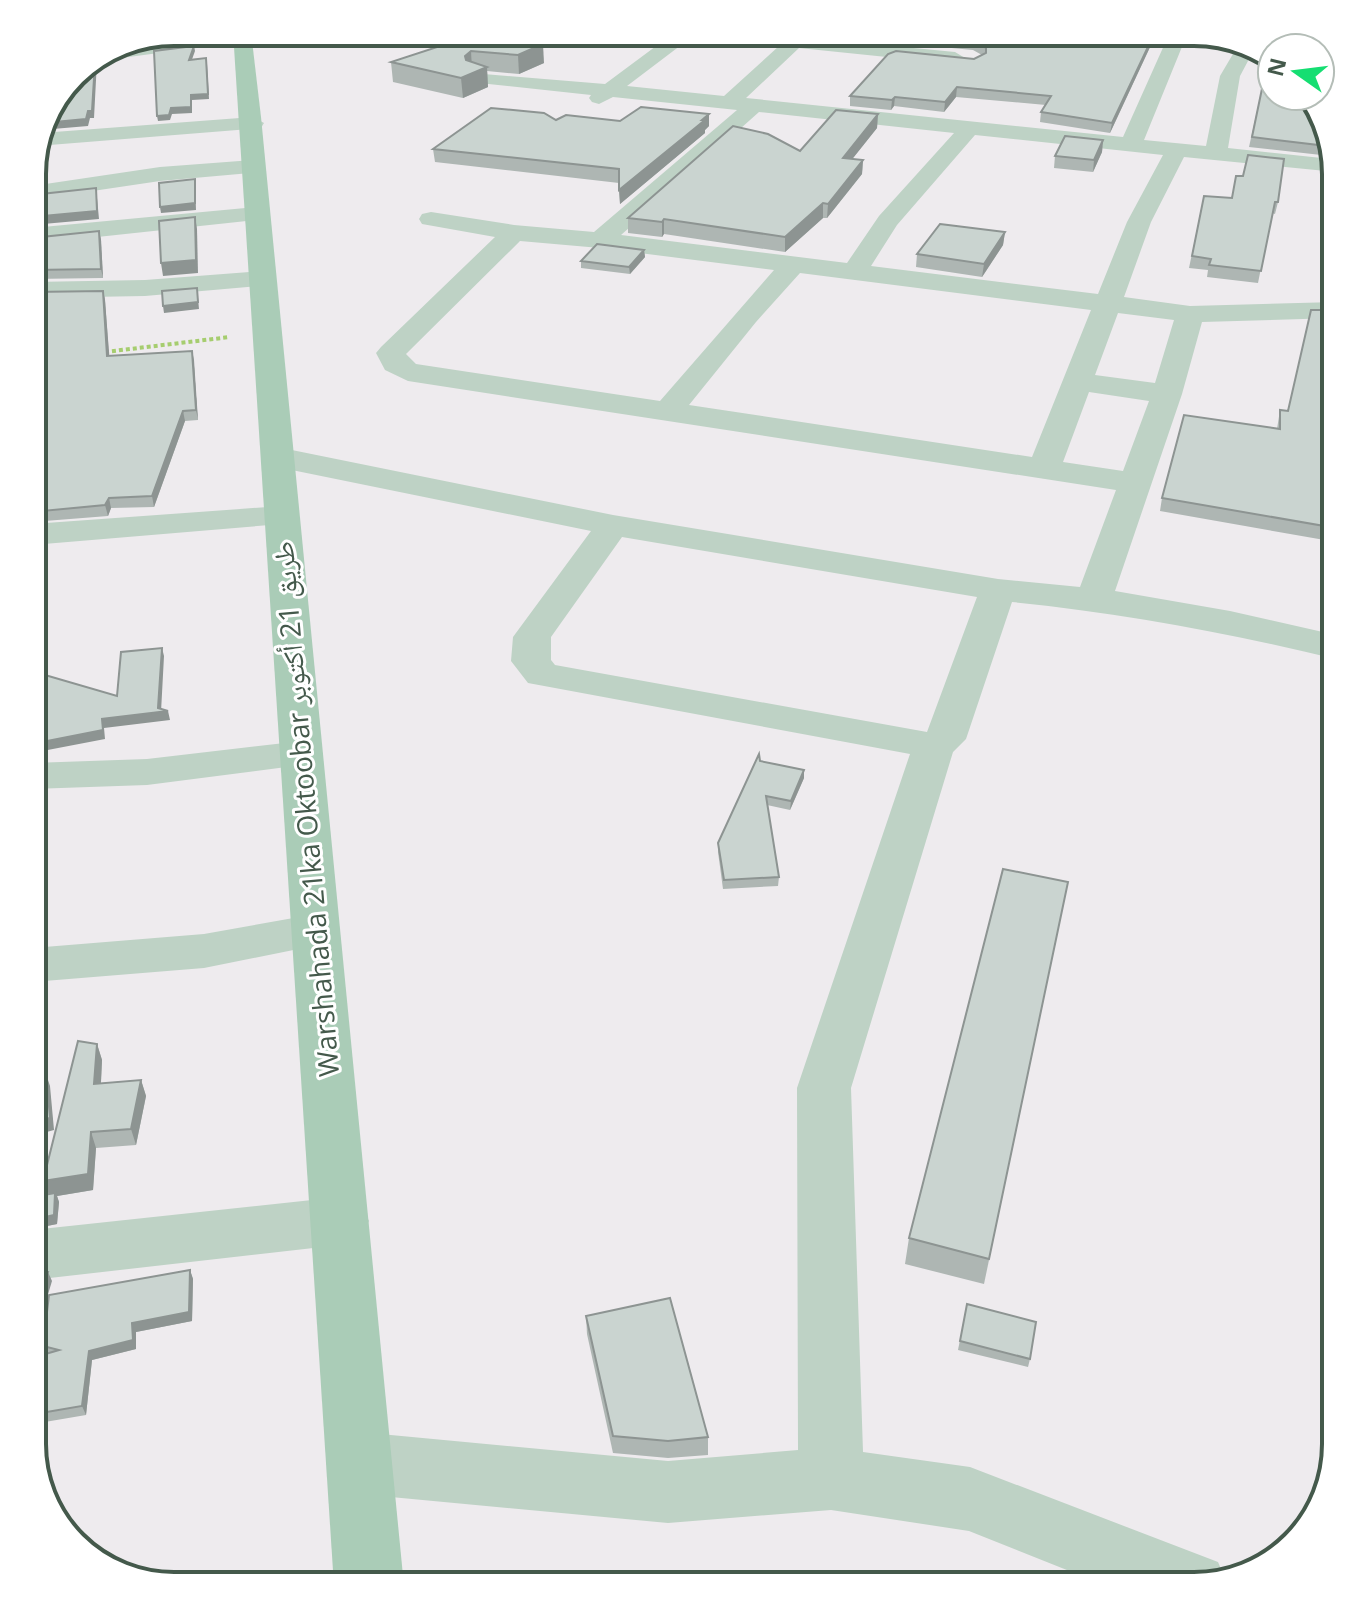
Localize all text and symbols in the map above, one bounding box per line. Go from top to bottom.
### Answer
north arrow [1256,32,1336,112]
text: N [1259,55,1292,79]
street label: Warshahada 21ka Oktoobar طريق 21 أكتوبر [263,540,347,1078]

